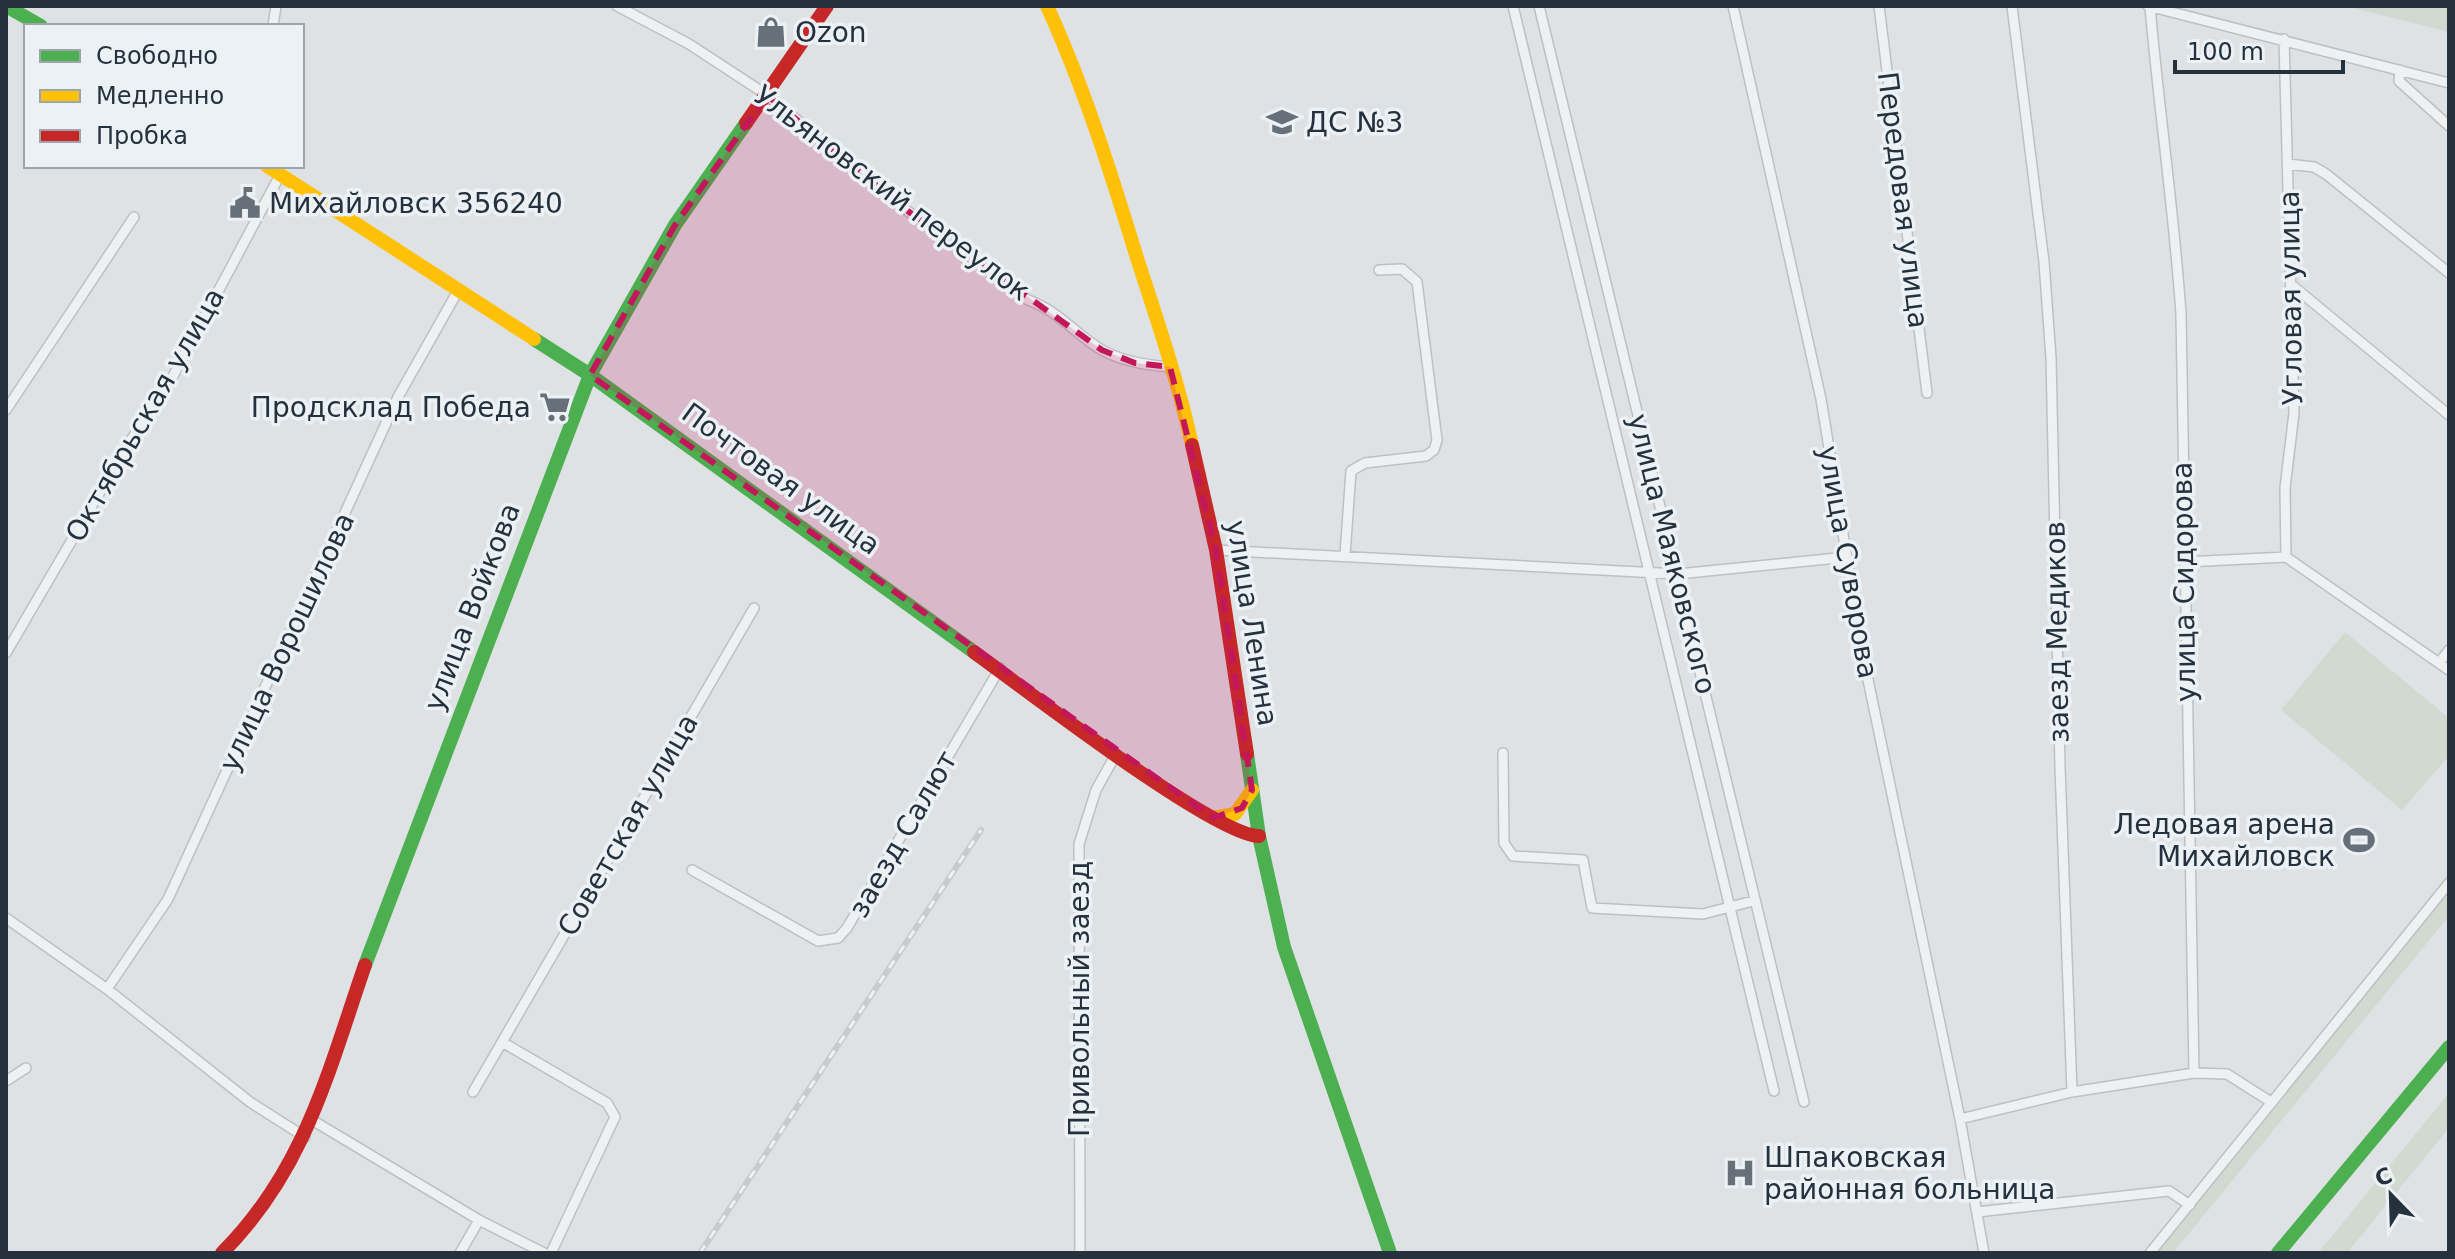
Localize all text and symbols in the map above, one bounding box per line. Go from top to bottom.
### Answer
shop icon: Ozon [754,15,788,49]
place label: Ozon [795,16,867,49]
legend [24,24,304,168]
scale bar [2175,24,2343,74]
text: 100 m [2187,38,2264,66]
text: Свободно [96,42,218,70]
street label: Передовая улица [1871,70,1935,330]
street label: Ульяновский переулок [748,78,1036,308]
text: Медленно [96,82,224,110]
school or university icon: ДС №3 [1265,105,1299,139]
place label: ДС №3 [1306,106,1403,139]
text: Пробка [96,122,188,150]
public building icon: Михайловск 356240 [228,186,262,220]
place label: Михайловск 356240 [269,187,563,220]
street label: Угловая улица [2273,190,2309,406]
street label: Октябрьская улица [59,282,231,548]
supermarket icon: Продсклад Победа [538,390,572,424]
place label: Продсклад Победа [251,391,531,424]
street label: Почтовая улица [676,396,886,562]
street label: улица Маяковского [1621,410,1723,698]
street label: улица Суворова [1811,443,1885,681]
street label: улица Сидорова [2165,461,2203,703]
street label: улица Войкова [417,498,527,716]
street label: улица Ворошилова [213,507,361,777]
street label: улица Ленина [1219,518,1285,728]
street label: заезд Медиков [2039,521,2075,743]
street label: Советская улица [551,708,705,942]
street label: заезд Салют [842,745,964,923]
place label: Ледовая арена Михайловск [2113,808,2335,873]
sports icon: Ледовая арена Михайловск [2342,823,2376,857]
street label: Привольный заезд [1063,861,1096,1137]
place label: Шпаковская районная больница [1764,1141,2055,1206]
north arrow [2351,1155,2431,1235]
hospital icon: Шпаковская районная больница [1723,1156,1757,1190]
text: С [2371,1162,2396,1192]

